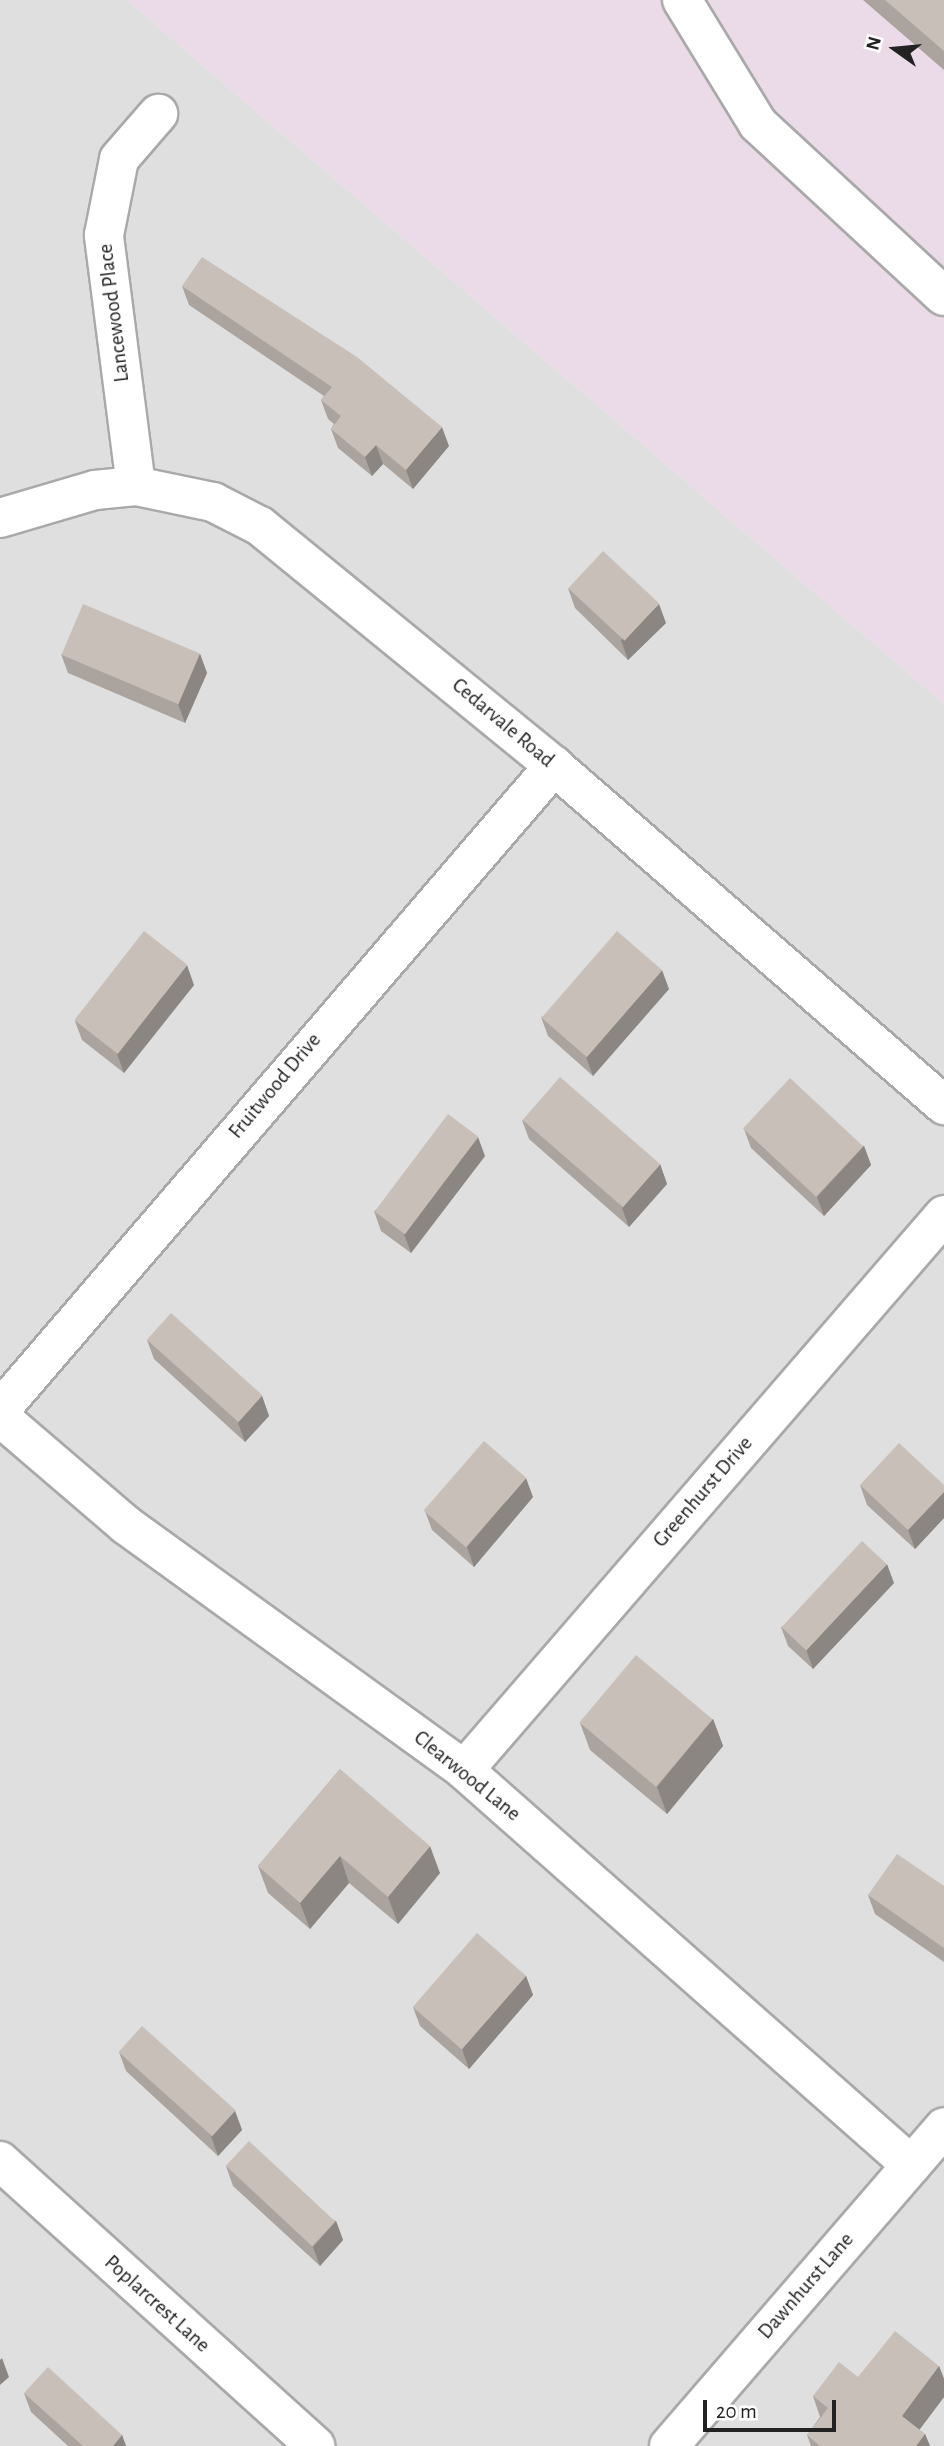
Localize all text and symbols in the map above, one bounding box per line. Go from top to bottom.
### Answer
north arrow [860,14,930,84]
text: N [863,35,885,52]
street label: Lancewood Place [93,242,135,384]
street label: Cedarvale Road [447,673,559,773]
street label: Fruitwood Drive [224,1028,326,1144]
street label: Greenhurst Drive [648,1431,758,1553]
street label: Clearwood Lane [409,1725,525,1827]
street label: Dawnhurst Lane [753,2228,859,2344]
street label: Poplarcrest Lane [99,2250,215,2358]
scale bar [706,2386,839,2430]
text: 20 m [716,2401,757,2422]

